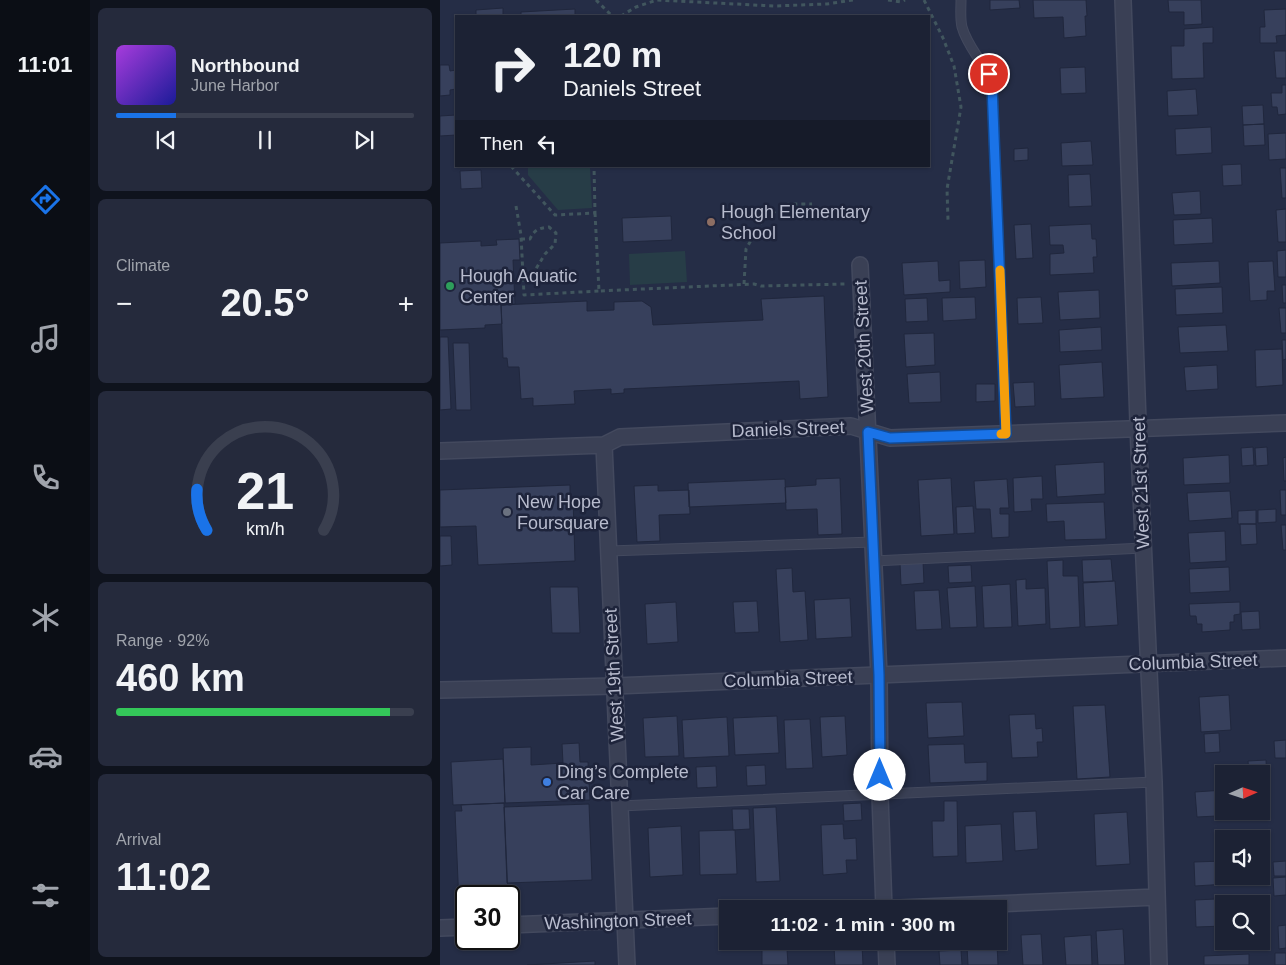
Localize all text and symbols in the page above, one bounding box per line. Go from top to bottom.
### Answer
icon: right [480,35,545,100]
text: 120 m [563,35,662,74]
text: 11:01 [17,52,73,77]
pin [968,53,1010,95]
text: Northbound [191,55,300,76]
icon: arrive [975,60,1003,88]
text: Daniels Street [563,76,701,101]
text: June Harbor [191,77,279,94]
icon: previous [152,126,180,154]
icon: pause [251,126,279,154]
icon: next [350,126,378,154]
icon: left [533,130,561,158]
text: Then [480,133,523,154]
icon: directions [28,182,63,217]
place label: Hough Elementary School [721,202,870,243]
marker: Hough Elementary School [705,216,717,228]
text: Climate [116,257,170,274]
place label: Hough Aquatic Center [460,266,577,307]
marker: Hough Aquatic Center [444,280,456,292]
street label: West 20th Street [851,280,877,414]
text: 20.5° [220,282,310,324]
text: − [116,288,132,319]
text: + [398,288,414,319]
icon: music [28,321,63,356]
street label: West 21st Street [1129,416,1153,550]
street label: Daniels Street [731,417,845,441]
icon: phone [28,460,63,495]
text: 21 [236,462,294,520]
place label: New Hope Foursquare [517,492,609,533]
marker: New Hope Foursquare [501,506,513,518]
text: km/h [246,519,284,539]
icon: climate [28,600,63,635]
street label: West 19th Street [601,608,627,742]
text: Range · 92% [116,632,209,649]
street label: Columbia Street [1128,650,1258,674]
text: 460 km [116,657,245,699]
street label: Columbia Street [723,667,853,691]
icon: car [28,739,63,774]
position arrow [853,748,905,800]
place label: Ding’s Complete Car Care [557,762,689,803]
north arrow [1215,765,1270,820]
map controls [1215,765,1270,950]
marker: Ding’s Complete Car Care [541,776,553,788]
button: sound [1215,830,1270,885]
text: Arrival [116,831,161,848]
text: 11:02 [116,856,211,898]
icon: filters [28,878,63,913]
speed limit sign: 30 [455,885,520,950]
button: search [1215,895,1270,950]
street label: Washington Street [544,908,692,934]
text: 11:02 · 1 min · 300 m [771,914,955,935]

